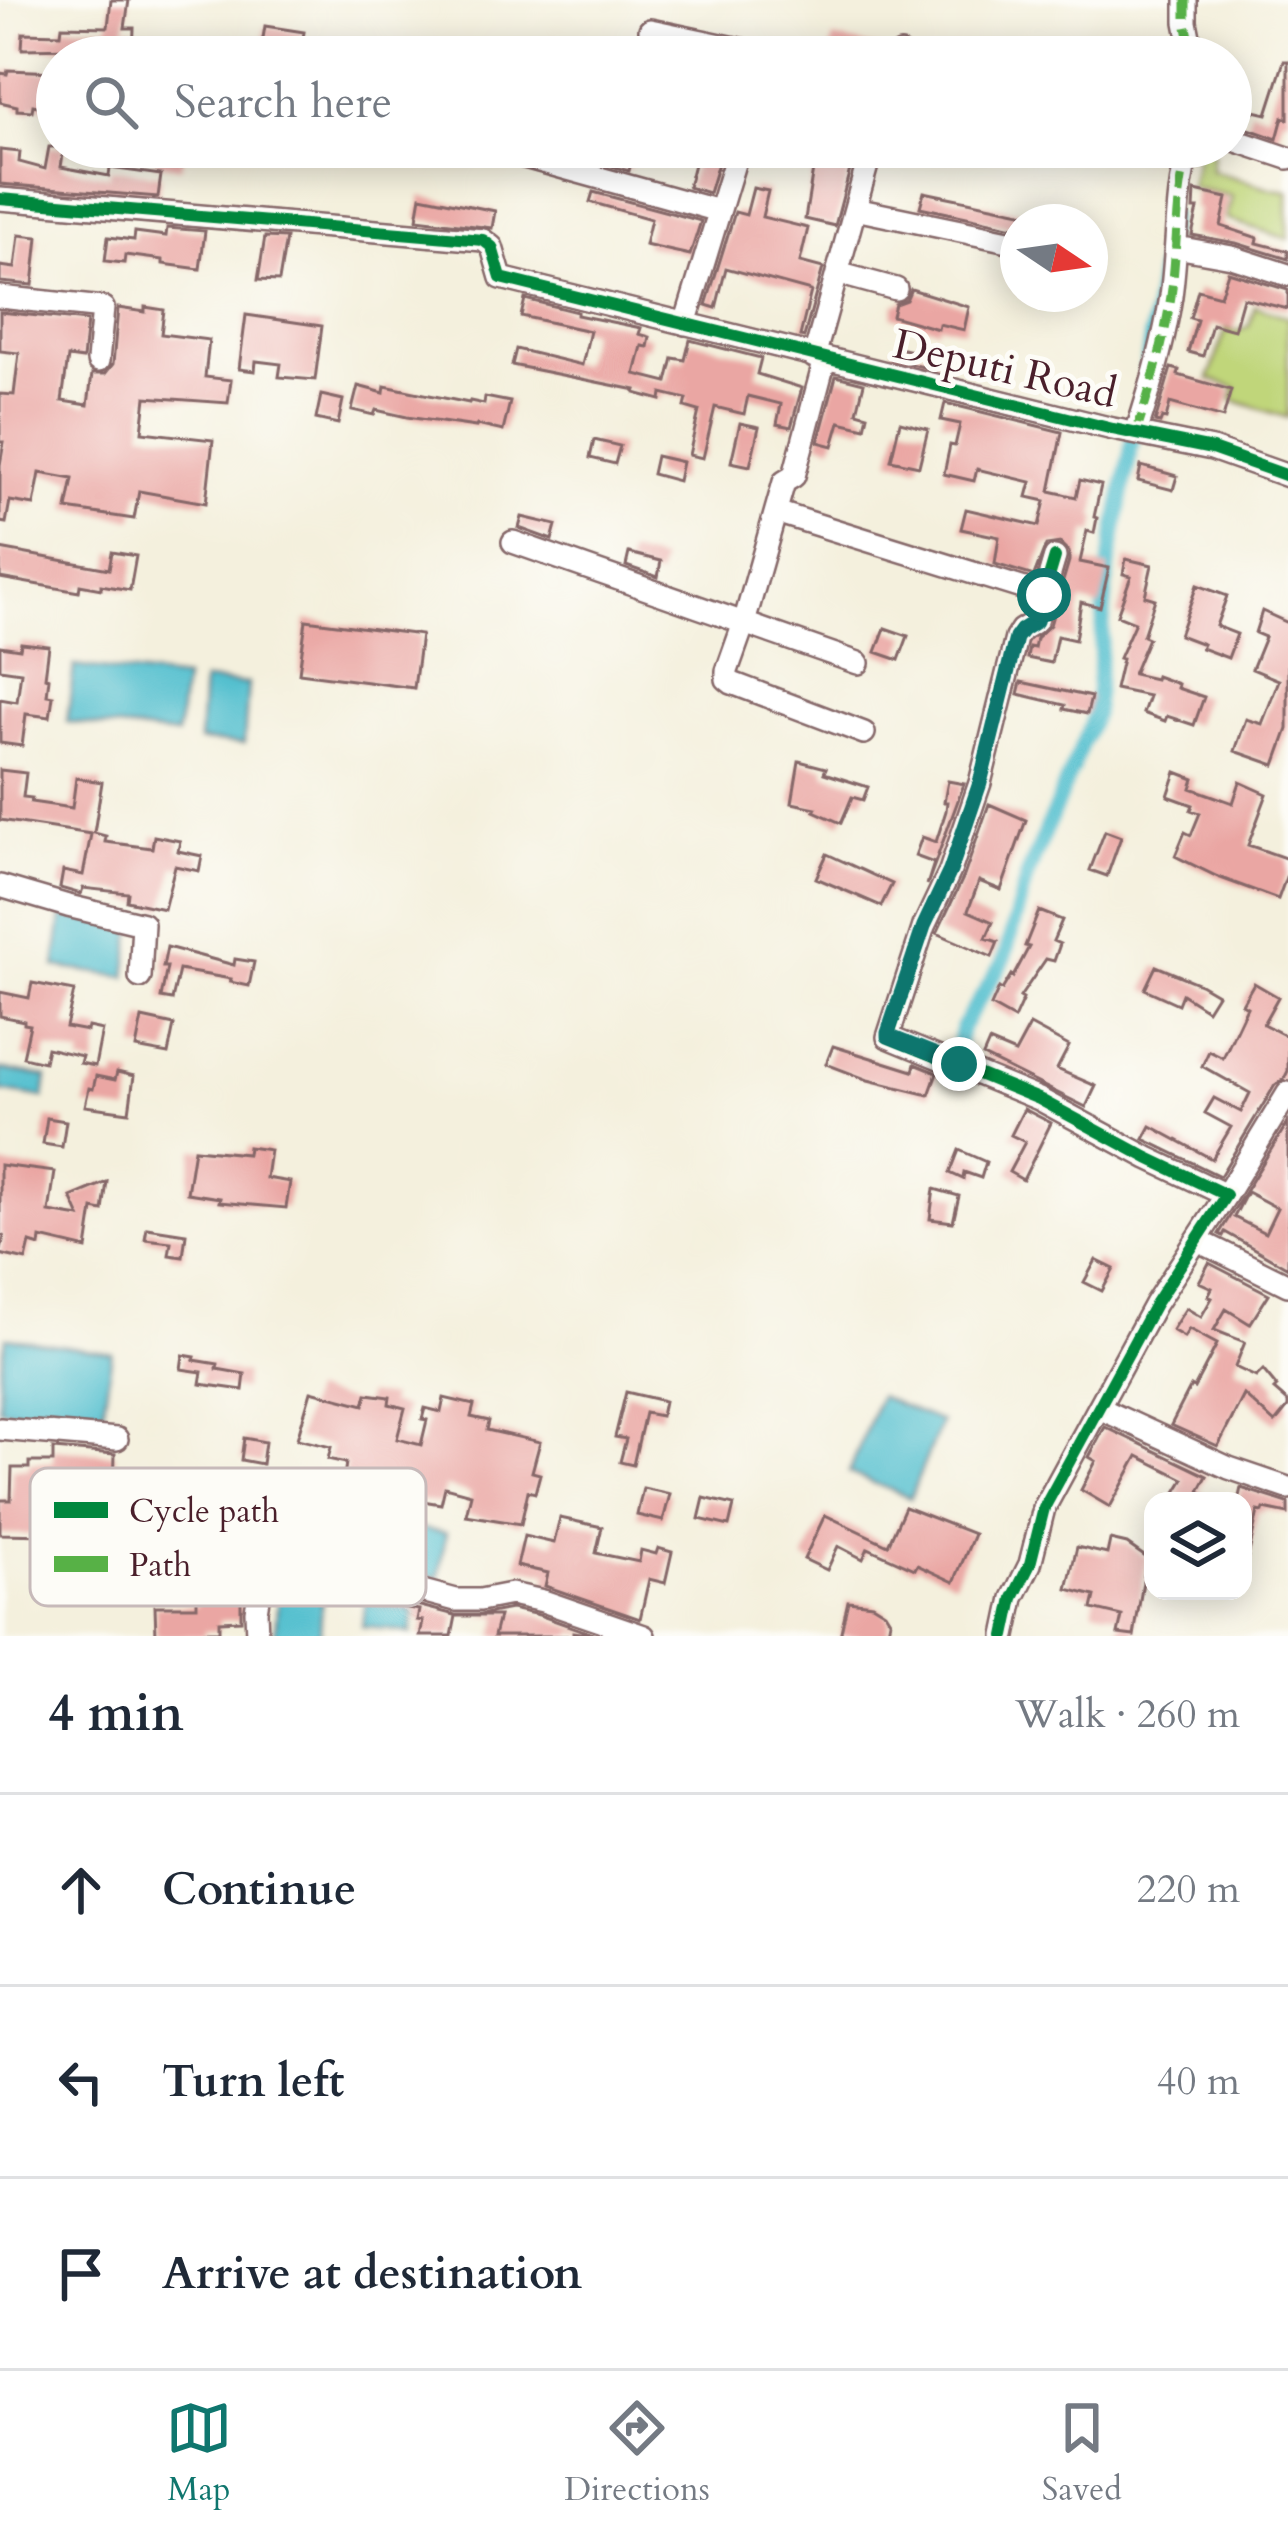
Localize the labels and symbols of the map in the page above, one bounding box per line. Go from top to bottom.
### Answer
north arrow [1000,204,1108,312]
street label: Deputi Road [888,316,1122,422]
route start [1017,568,1071,622]
route end [932,1037,986,1091]
legend [30,1468,426,1606]
text: Cycle path [129,1489,279,1534]
text: Path [129,1543,191,1588]

